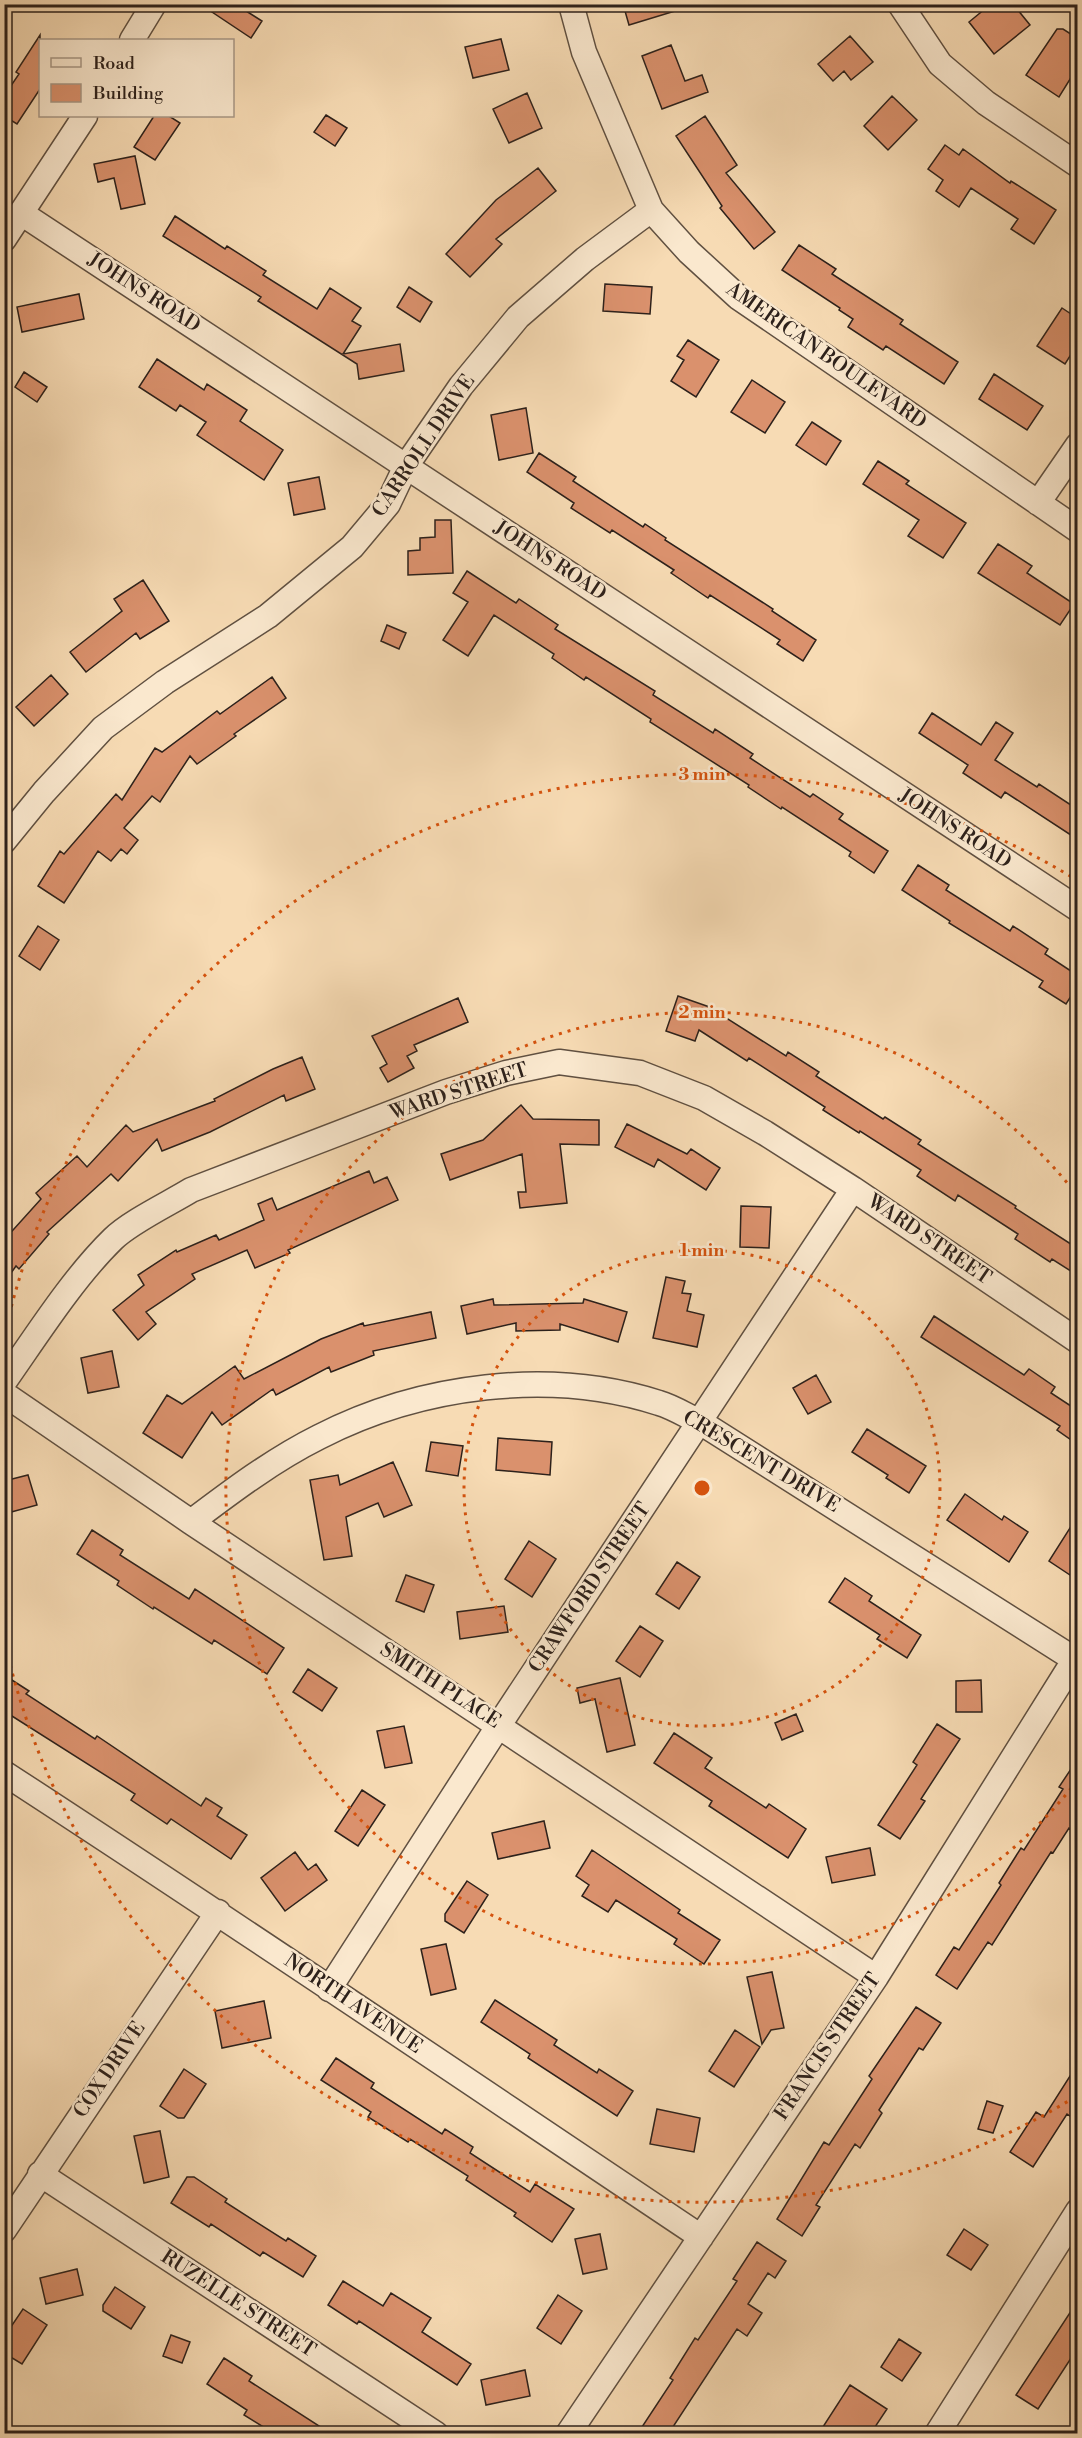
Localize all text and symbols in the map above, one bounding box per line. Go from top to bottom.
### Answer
legend [39,39,234,117]
text: Road [93,52,136,75]
text: Building [92,82,164,105]
street label: JOHNS ROAD [82,247,205,339]
street label: AMERICAN BOULEVARD [720,277,931,435]
street label: CARROLL DRIVE [367,370,481,522]
street label: JOHNS ROAD [488,515,611,607]
text: 3 min [679,763,725,786]
street label: JOHNS ROAD [893,783,1016,875]
text: 2 min [678,1001,726,1024]
street label: WARD STREET [386,1058,531,1126]
street label: WARD STREET [861,1189,996,1291]
text: 1 min [680,1239,724,1262]
street label: CRESCENT DRIVE [678,1405,844,1519]
centre of rings [692,1478,712,1498]
street label: CRAWFORD STREET [524,1498,656,1678]
street label: SMITH PLACE [375,1638,505,1734]
street label: NORTH AVENUE [279,1949,427,2059]
street label: FRANCIS STREET [769,1968,887,2126]
street label: COX DRIVE [69,2017,151,2123]
street label: RUZELLE STREET [156,2245,320,2363]

